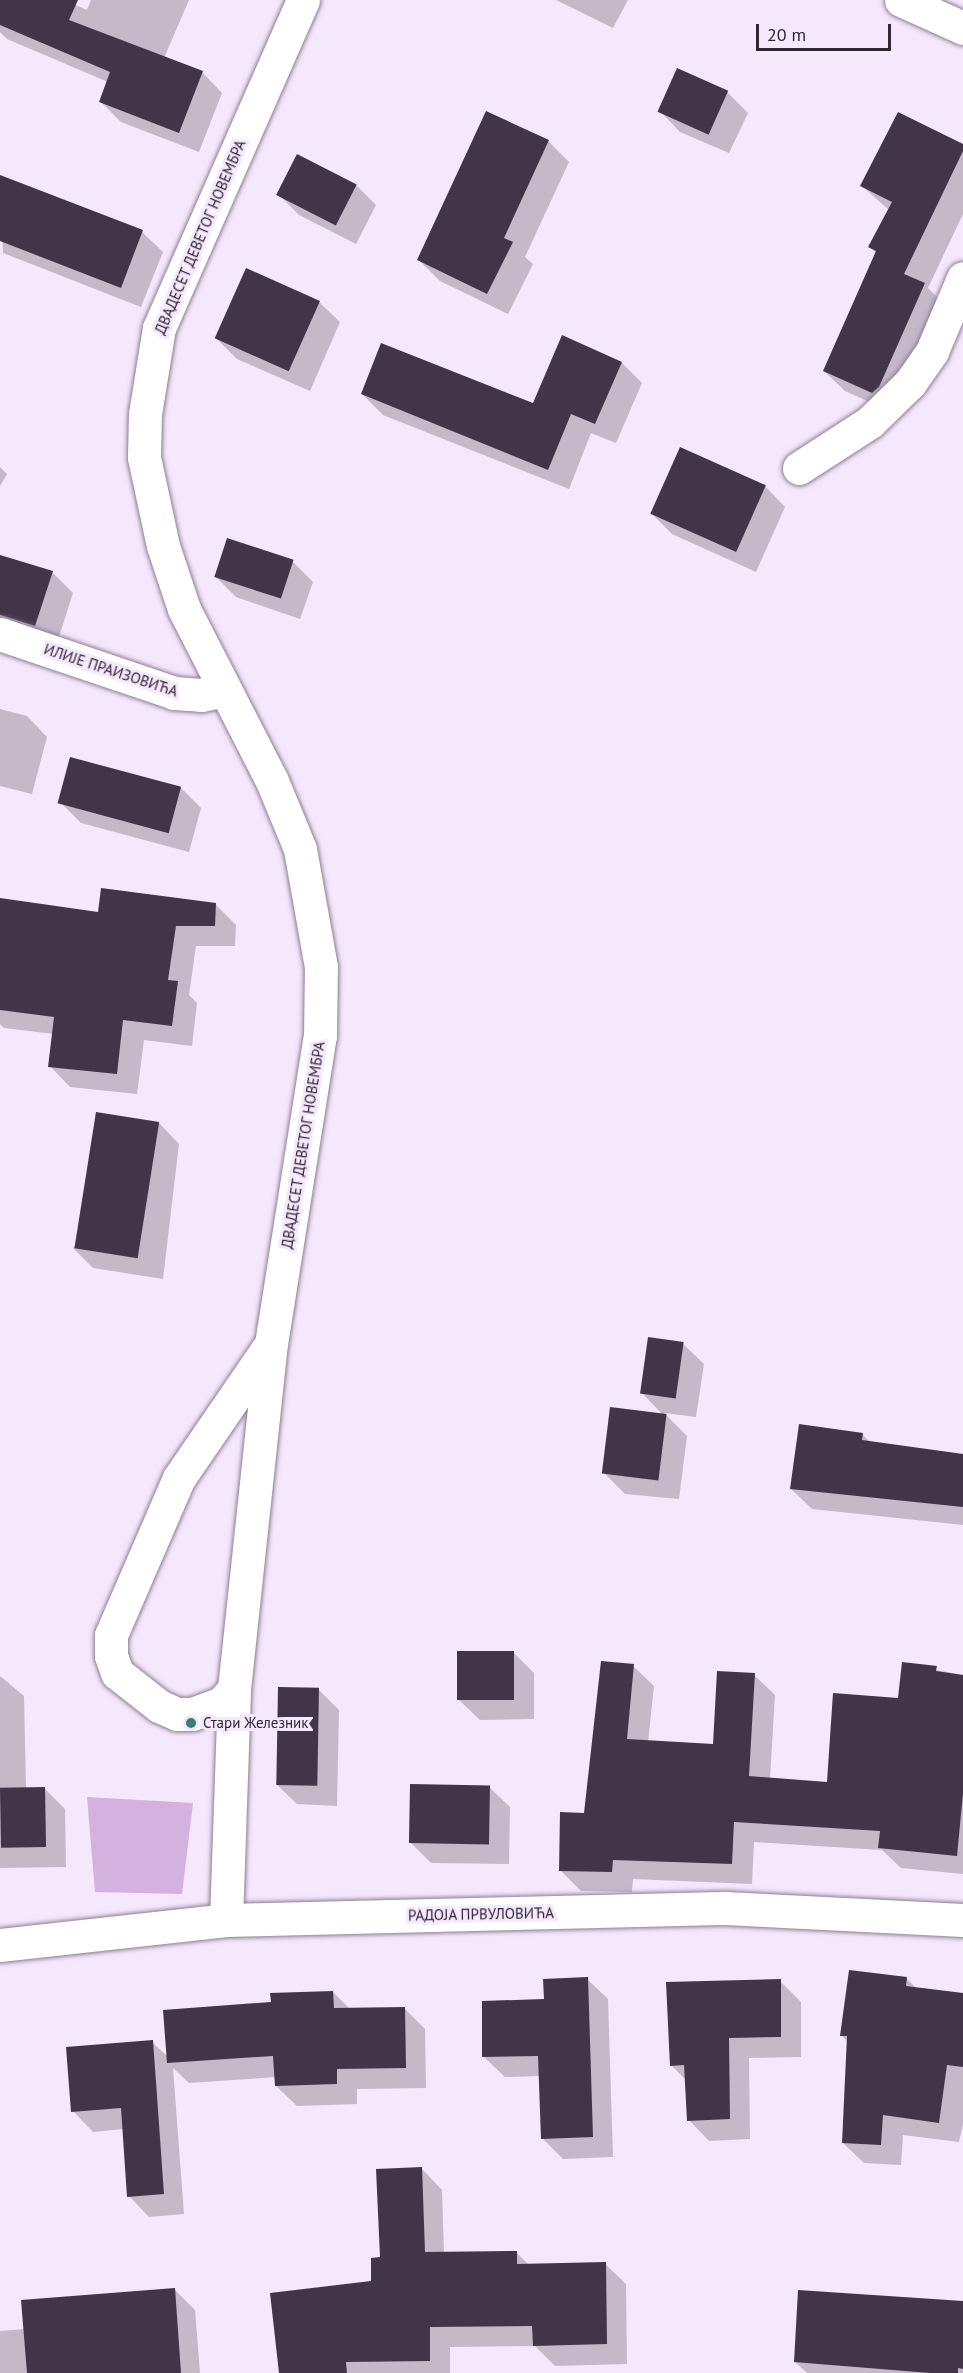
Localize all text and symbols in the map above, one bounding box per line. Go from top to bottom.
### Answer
scale bar [759,12,894,50]
text: 20 m [767,23,806,46]
street label: ДВАДЕСЕТ ДЕВЕТОГ НОВЕМБРА [150,136,250,338]
street label: ИЛИЈЕ ПРАИЗОВИЋА [42,640,180,700]
street label: ДВАДЕСЕТ ДЕВЕТОГ НОВЕМБРА [278,1039,328,1251]
place label: Стари Железник [203,1714,308,1732]
marker: Стари Железник [184,1716,198,1730]
street label: РАДОЈА ПРВУЛОВИЋА [407,1904,555,1924]

